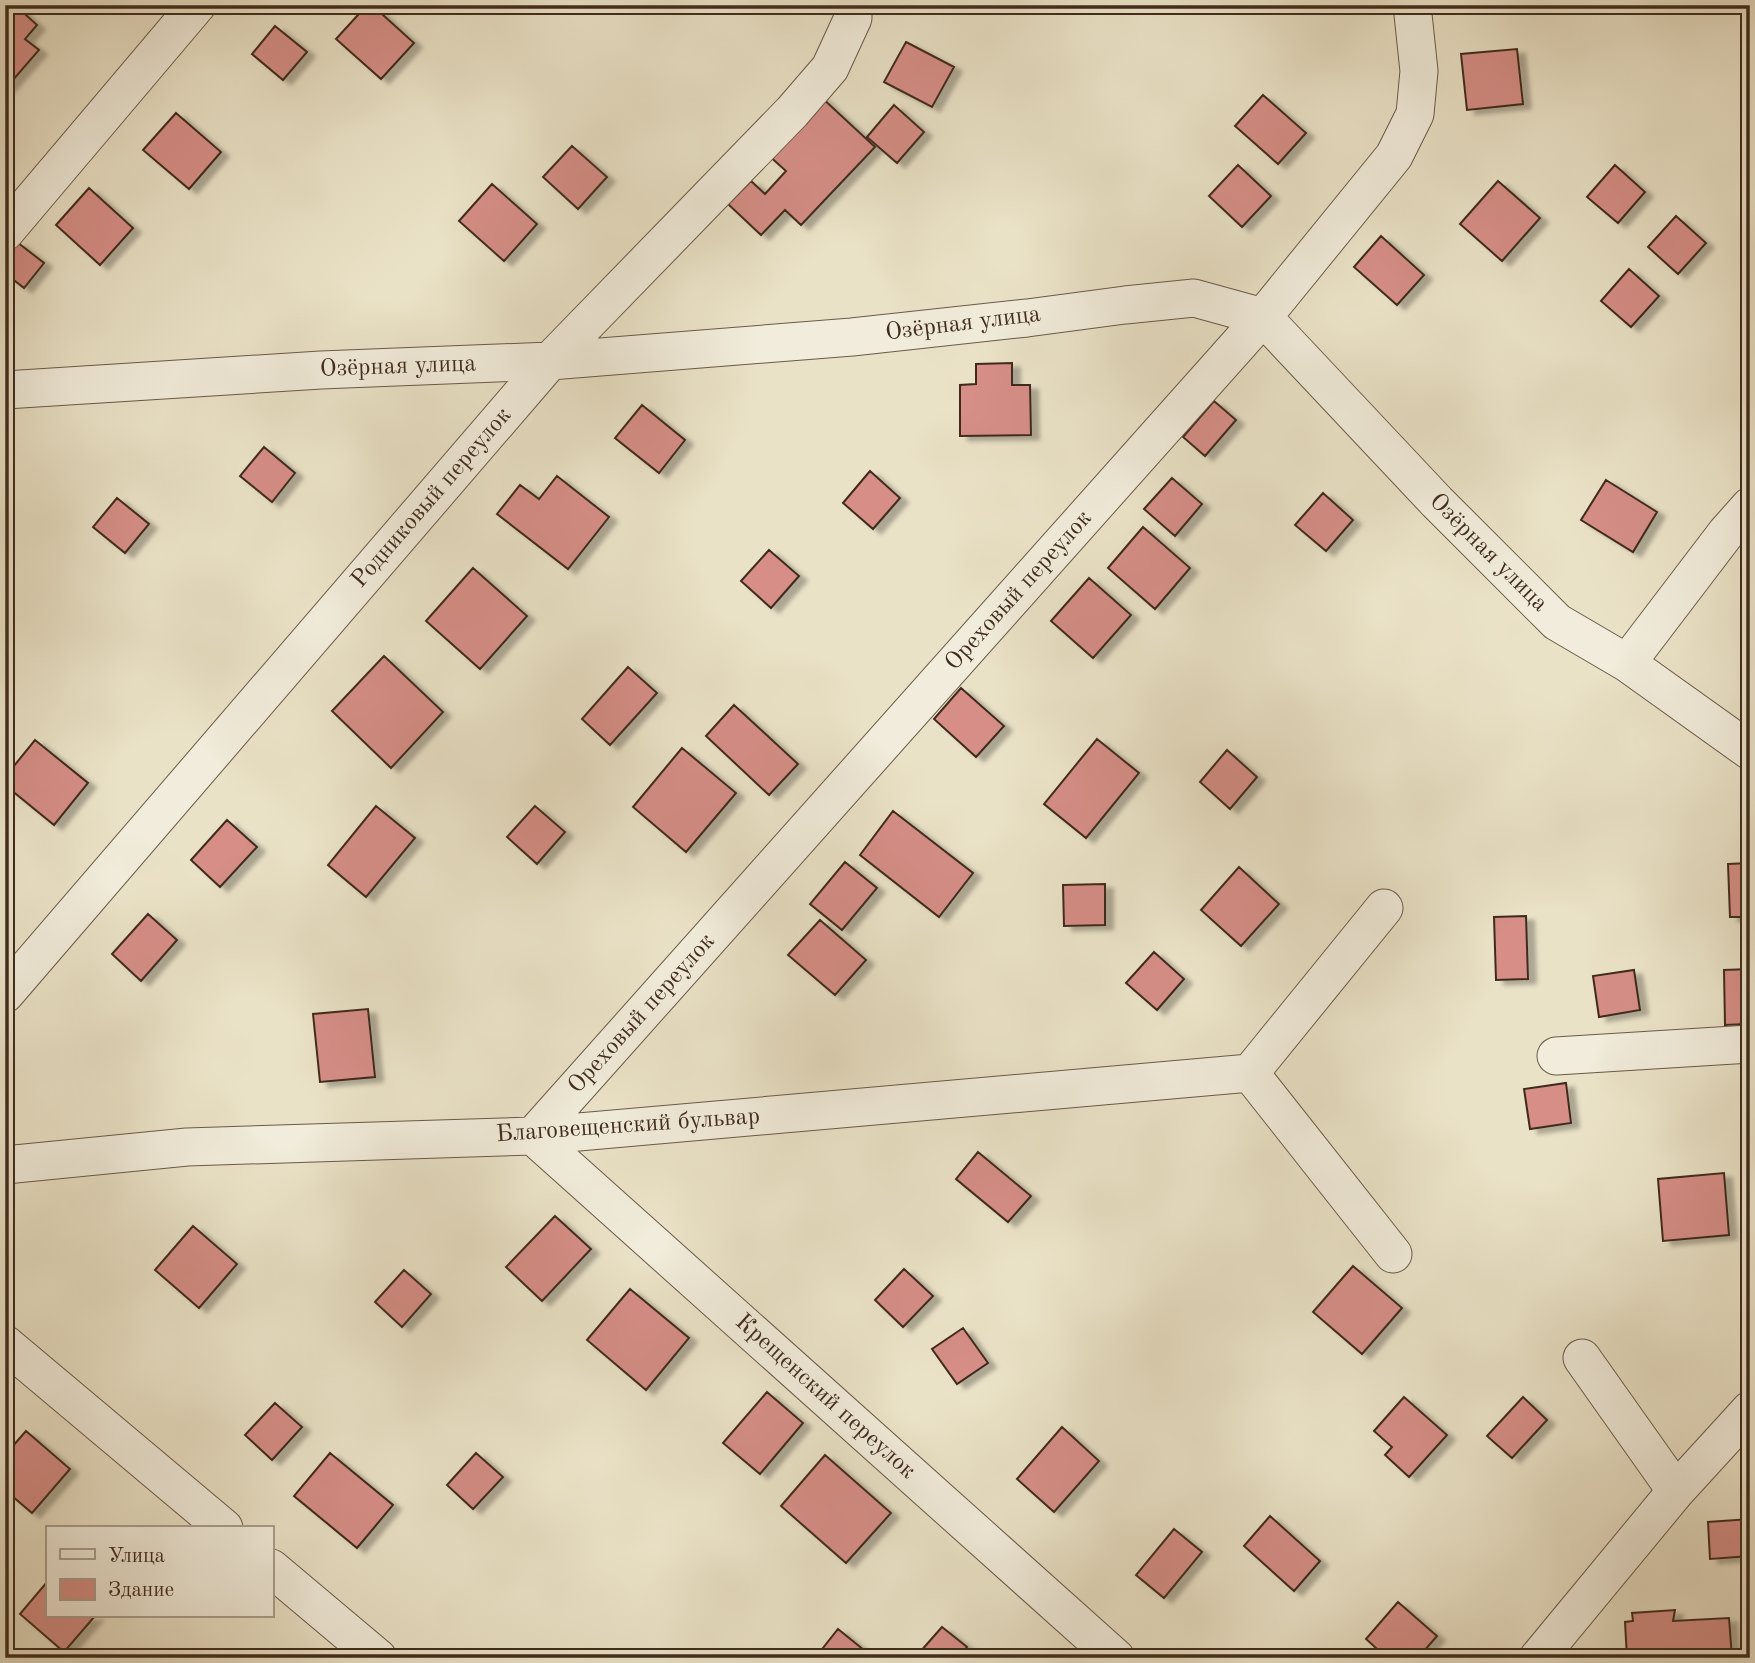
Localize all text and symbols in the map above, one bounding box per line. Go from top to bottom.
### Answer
street label: Озёрная улица [884,303,1042,345]
street label: Озёрная улица [319,352,477,382]
street label: Родниковый переулок [347,403,517,593]
street label: Озёрная улица [1424,489,1552,617]
street label: Ореховый переулок [941,506,1097,676]
street label: Ореховый переулок [564,929,720,1099]
street label: Благовещенский бульвар [495,1105,761,1147]
street label: Крещенский переулок [730,1310,920,1484]
legend [46,1526,273,1618]
text: Улица [108,1546,165,1567]
text: Здание [108,1580,174,1601]

